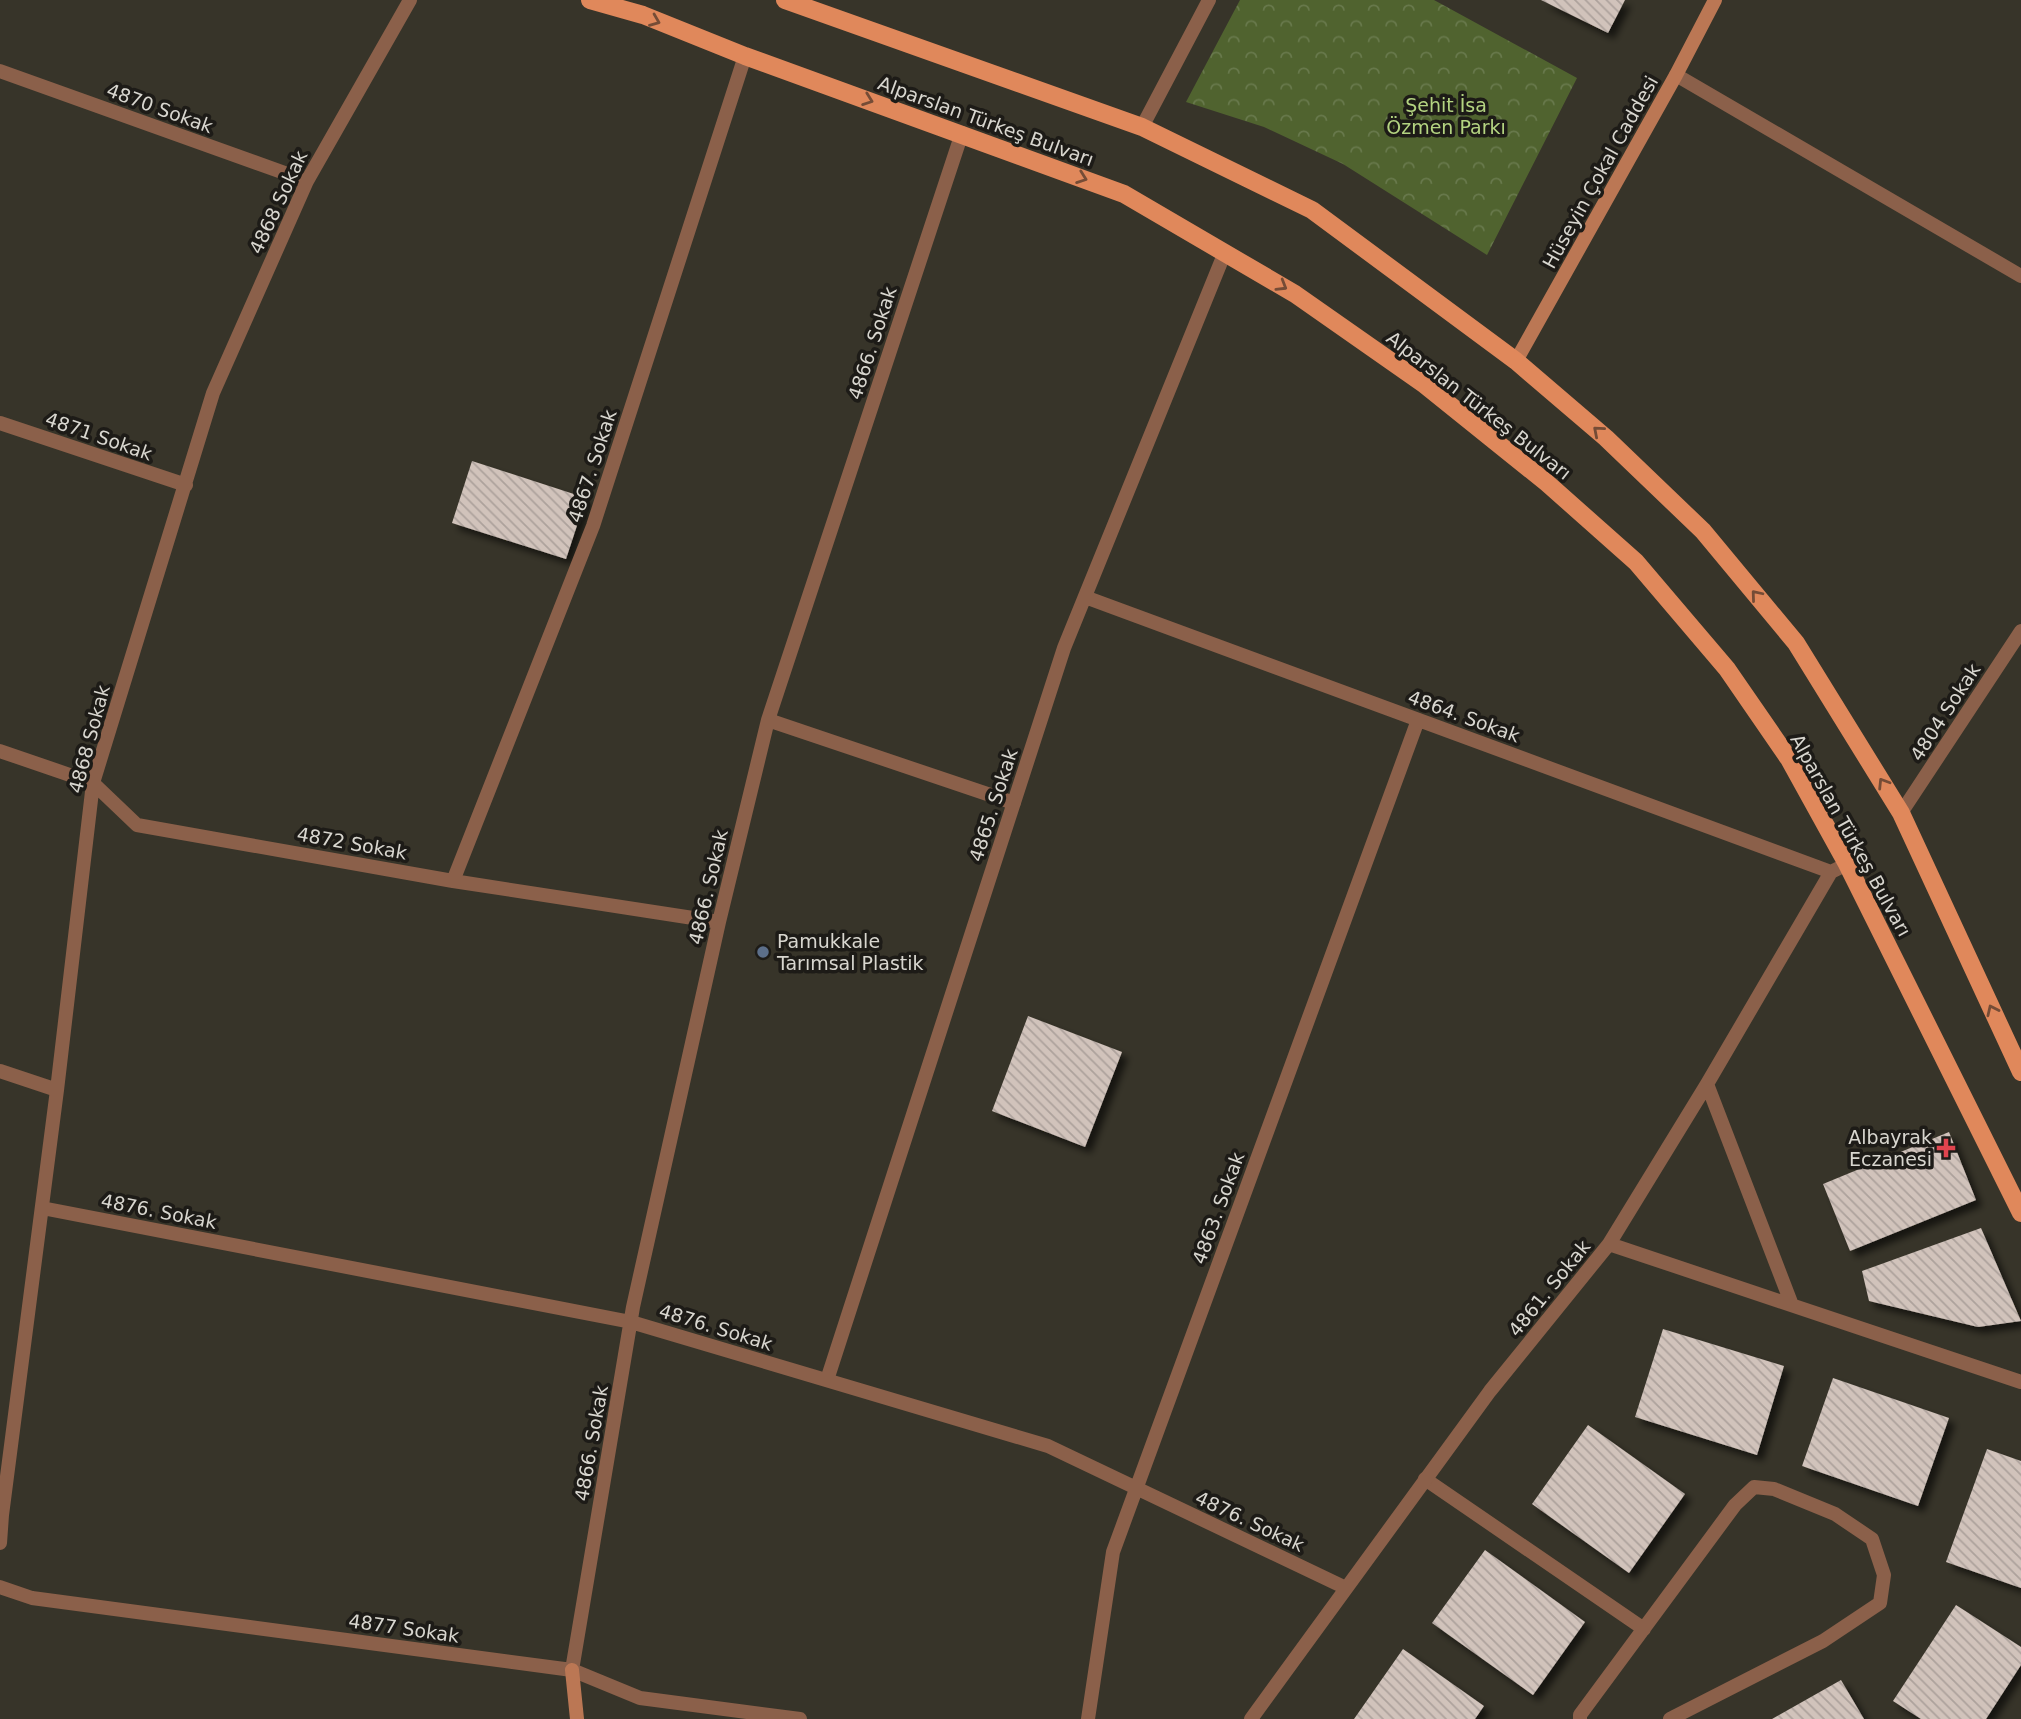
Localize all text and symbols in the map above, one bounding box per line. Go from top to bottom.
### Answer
one-way arrow [649,12,661,26]
street label: Alparslan Türkeş Bulvarı [875,72,1097,170]
street label: Hüseyin Çokal Caddesi [1538,72,1662,272]
street label: 4870 Sokak [104,79,216,137]
one-way arrow [862,92,874,106]
park label: Şehit İsa Özmen Parkı [1386,94,1506,138]
street label: 4868 Sokak [244,147,312,257]
one-way arrow [1076,170,1088,184]
one-way arrow [1275,277,1288,290]
street label: 4866. Sokak [843,284,901,402]
street label: Alparslan Türkeş Bulvarı [1382,326,1576,484]
street label: 4871 Sokak [43,407,155,465]
street label: 4867. Sokak [563,407,621,525]
one-way arrow [1594,427,1607,439]
one-way arrow [1752,590,1764,603]
street label: 4804 Sokak [1905,659,1985,765]
street label: 4868 Sokak [64,682,114,796]
street label: 4864. Sokak [1405,686,1523,746]
street label: Alparslan Türkeş Bulvarı [1786,730,1916,940]
street label: 4865. Sokak [964,746,1022,864]
one-way arrow [1878,778,1891,791]
street label: 4872 Sokak [295,822,409,864]
street label: 4866. Sokak [684,827,732,947]
place label: Pamukkale Tarımsal Plastik [776,930,924,974]
marker: Pamukkale Tarımsal Plastik [755,944,771,960]
one-way arrow [1986,1004,2000,1017]
place label: Albayrak Eczanesi [1848,1126,1932,1170]
marker: Albayrak Eczanesi [1938,1140,1954,1156]
street label: 4863. Sokak [1188,1149,1248,1267]
street label: 4876. Sokak [99,1189,219,1233]
street label: 4861. Sokak [1503,1235,1595,1341]
street label: 4876. Sokak [657,1299,775,1355]
street label: 4866. Sokak [570,1383,612,1503]
street label: 4876. Sokak [1192,1486,1308,1556]
street label: 4877 Sokak [347,1609,461,1647]

